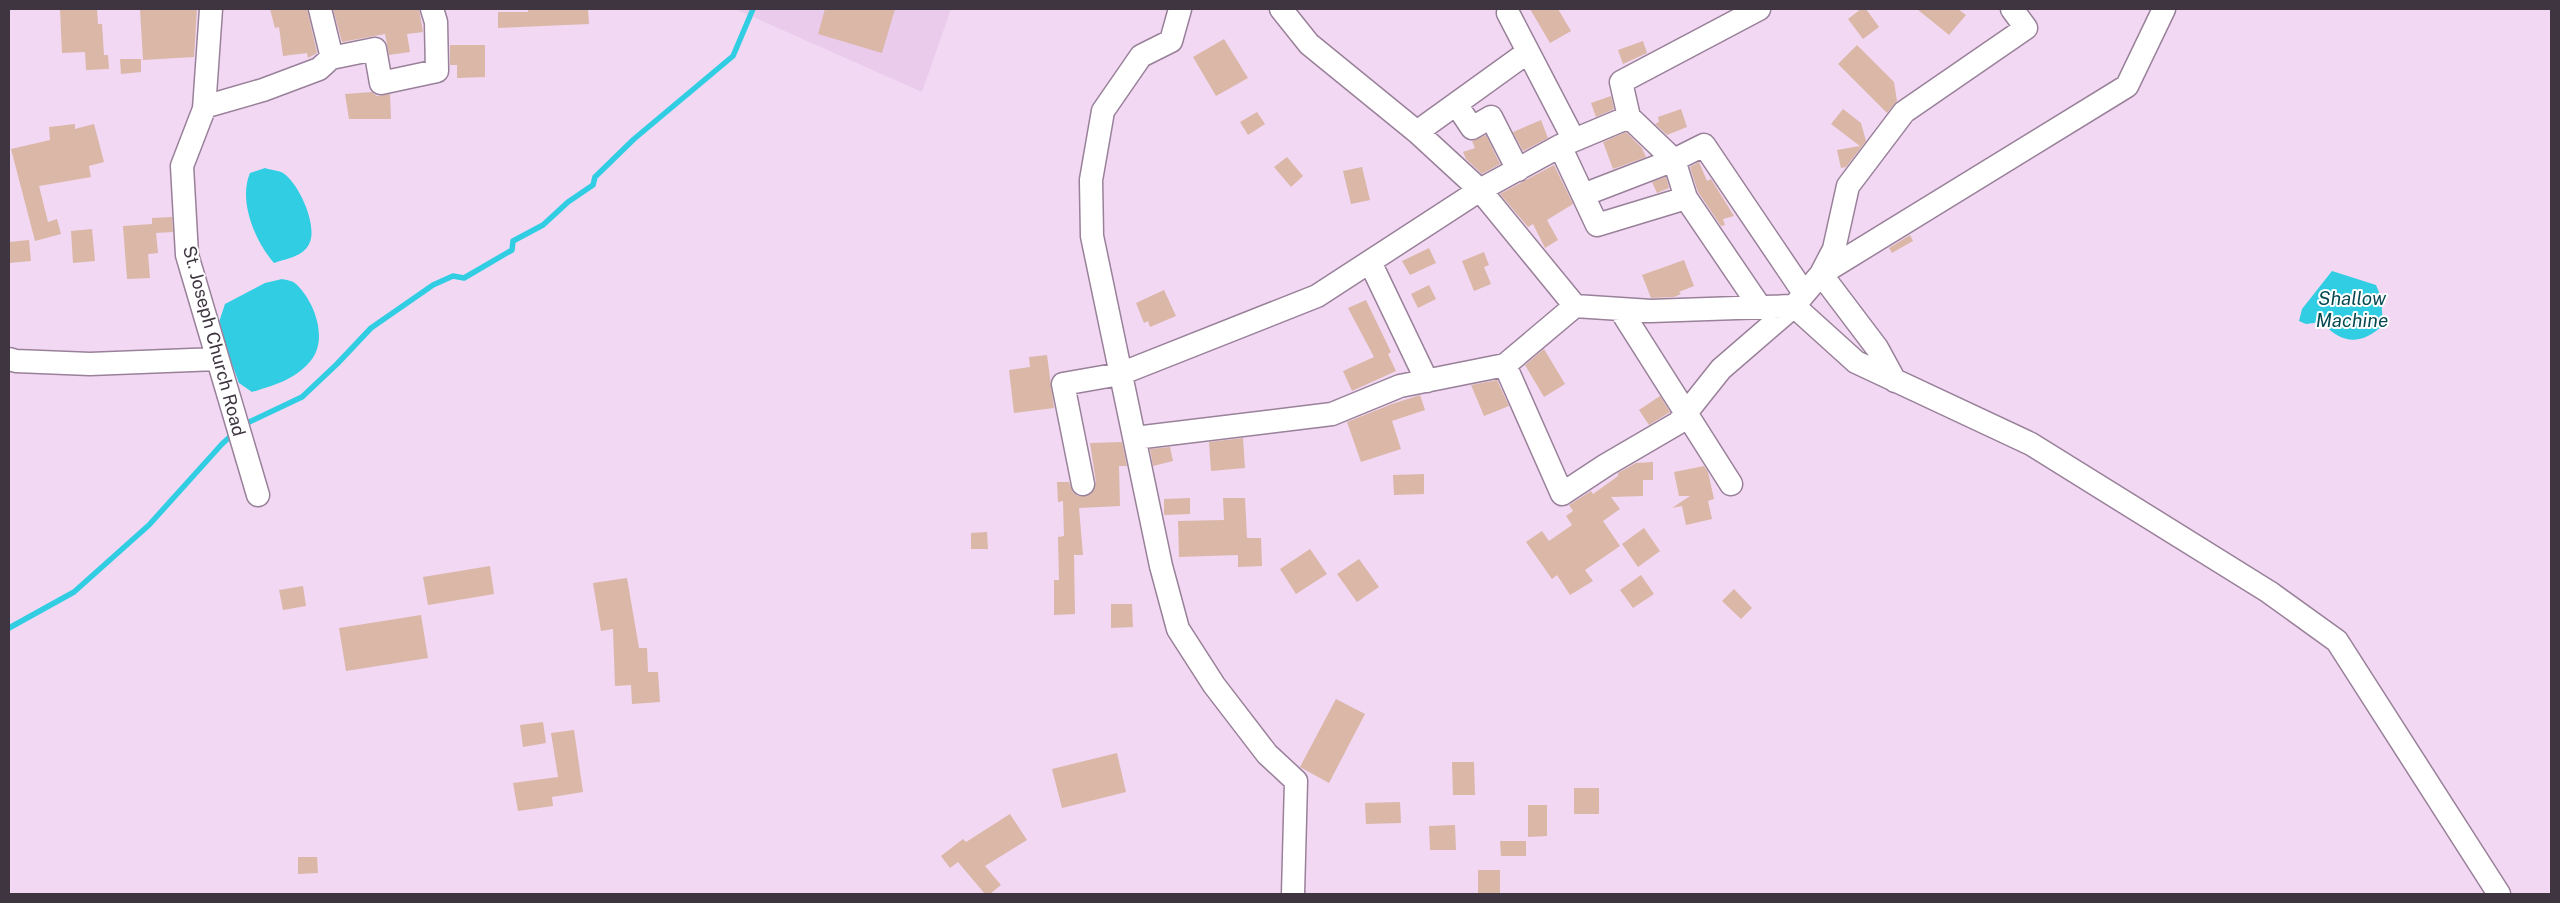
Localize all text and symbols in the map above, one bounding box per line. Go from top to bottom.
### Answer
street label: St. Joseph Church Road [179,243,250,438]
water label: Shallow Machine [2316,287,2388,331]

